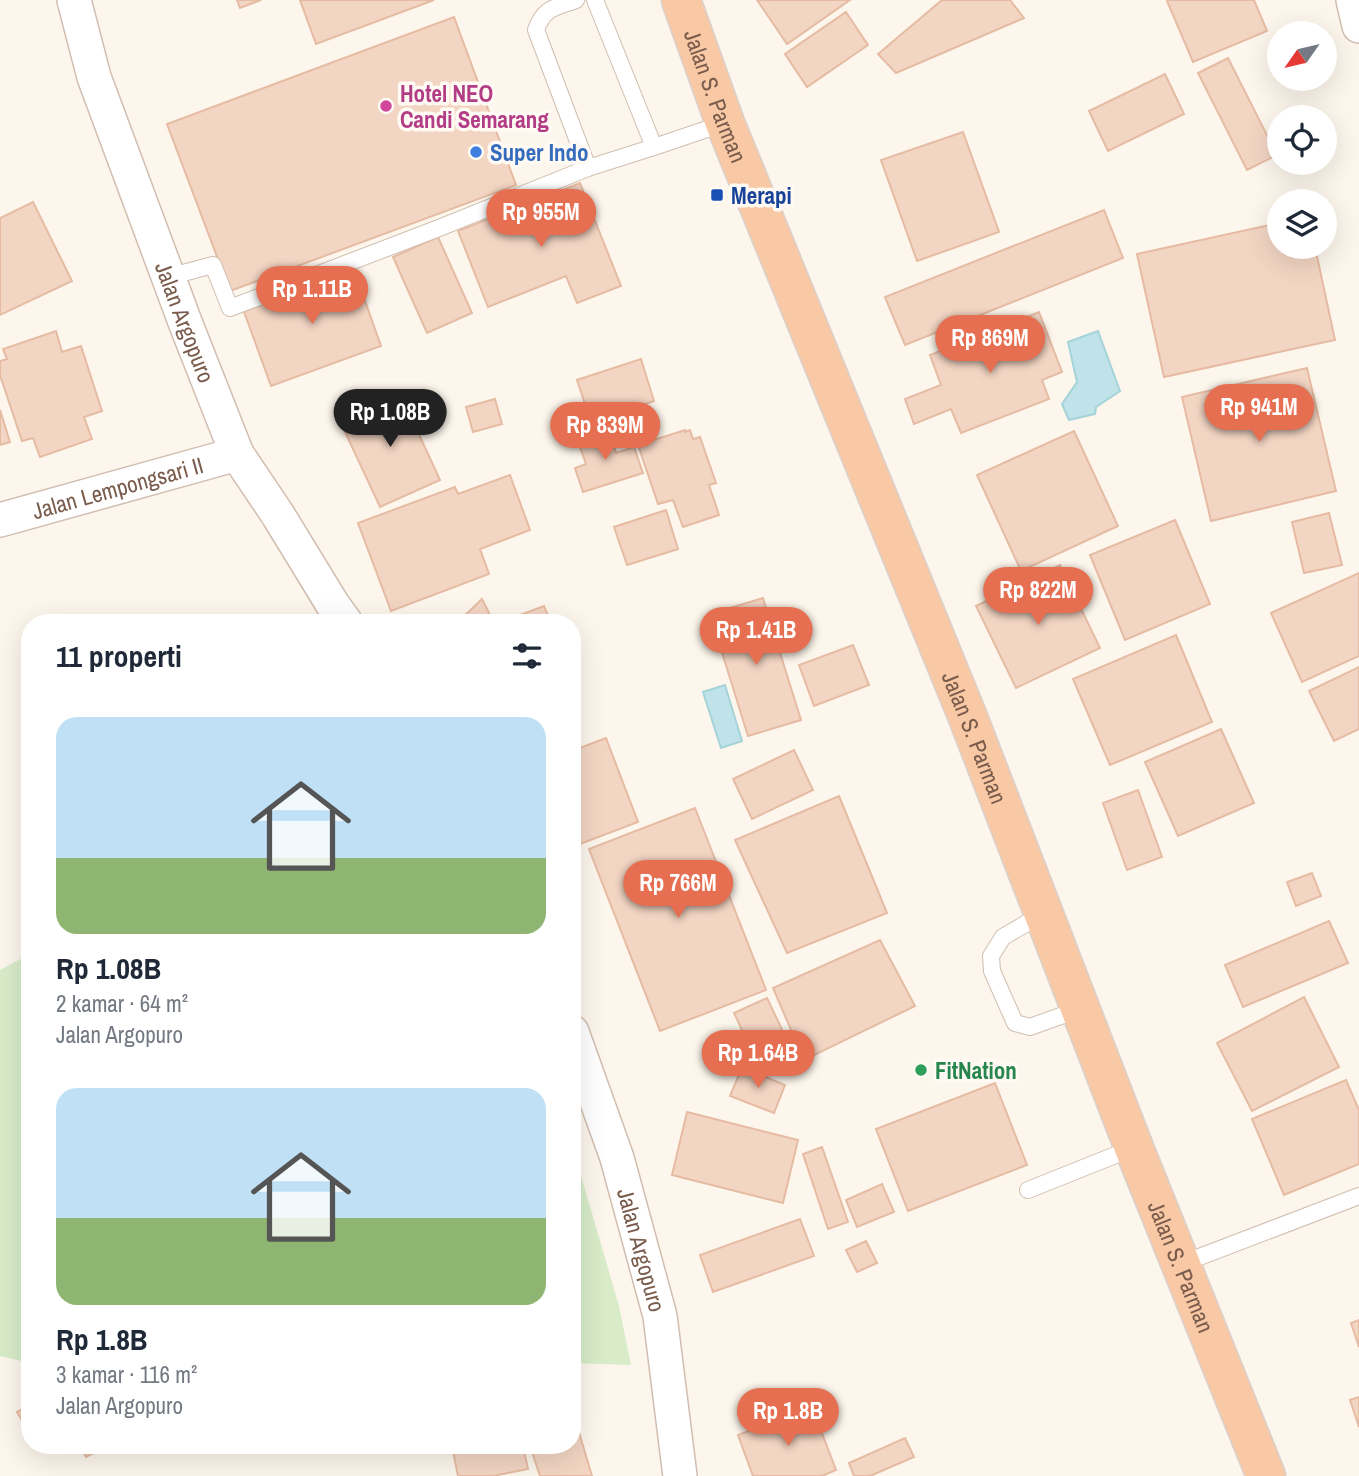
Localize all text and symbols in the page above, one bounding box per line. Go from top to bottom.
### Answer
north arrow [1267,21,1337,91]
map controls [1267,21,1337,259]
street label: Jalan S. Parman [677,25,755,167]
place label: Hotel NEO Candi Semarang [400,78,549,135]
marker: Hotel NEO Candi Semarang [378,98,394,114]
button: locate [1267,105,1337,175]
place label: Super Indo [490,137,589,168]
marker: Super Indo [468,144,484,160]
place label: Merapi [731,180,792,211]
marker: Merapi [709,187,725,203]
button: layers [1267,189,1337,259]
pin: Rp 955M [476,190,606,249]
text: Rp 955M [502,196,580,227]
street label: Jalan Argopuro [148,257,223,387]
pin: Rp 1.11B [240,266,384,326]
text: Rp 1.11B [272,273,352,304]
pin: Rp 869M [925,316,1055,375]
text: Rp 869M [951,322,1029,353]
pin: Rp 941M [1194,384,1324,444]
pin: Rp 1.08B [318,390,462,449]
text: Rp 941M [1220,391,1298,422]
text: Rp 1.08B [350,396,430,427]
pin: Rp 839M [540,402,670,462]
text: Rp 839M [566,409,644,440]
street label: Jalan Lempongsari II [28,449,207,526]
pin: Rp 822M [973,568,1103,627]
text: Rp 822M [999,574,1077,605]
pin: Rp 1.41B [684,608,828,667]
text: Rp 1.41B [716,614,796,645]
text: 11 properti [56,636,182,676]
icon: filters [508,637,546,675]
street label: Jalan S. Parman [935,667,1015,808]
icon: home [238,763,364,889]
pin: Rp 766M [613,860,743,920]
text: Rp 766M [639,867,717,898]
text: Rp 1.08B [56,948,161,988]
text: 2 kamar · 64 m² [56,988,188,1019]
text: Jalan Argopuro [56,1019,183,1050]
pin: Rp 1.64B [686,1030,830,1090]
text: Rp 1.64B [718,1037,798,1068]
place label: FitNation [935,1055,1017,1086]
marker: FitNation [913,1062,929,1078]
icon: home [238,1134,364,1260]
street label: Jalan Argopuro [610,1185,674,1315]
street label: Jalan S. Parman [1141,1196,1222,1337]
text: Rp 1.8B [56,1319,148,1359]
text: 3 kamar · 116 m² [56,1359,197,1390]
pin: Rp 1.8B [723,1388,853,1448]
text: Jalan Argopuro [56,1390,183,1421]
text: Rp 1.8B [753,1395,823,1426]

